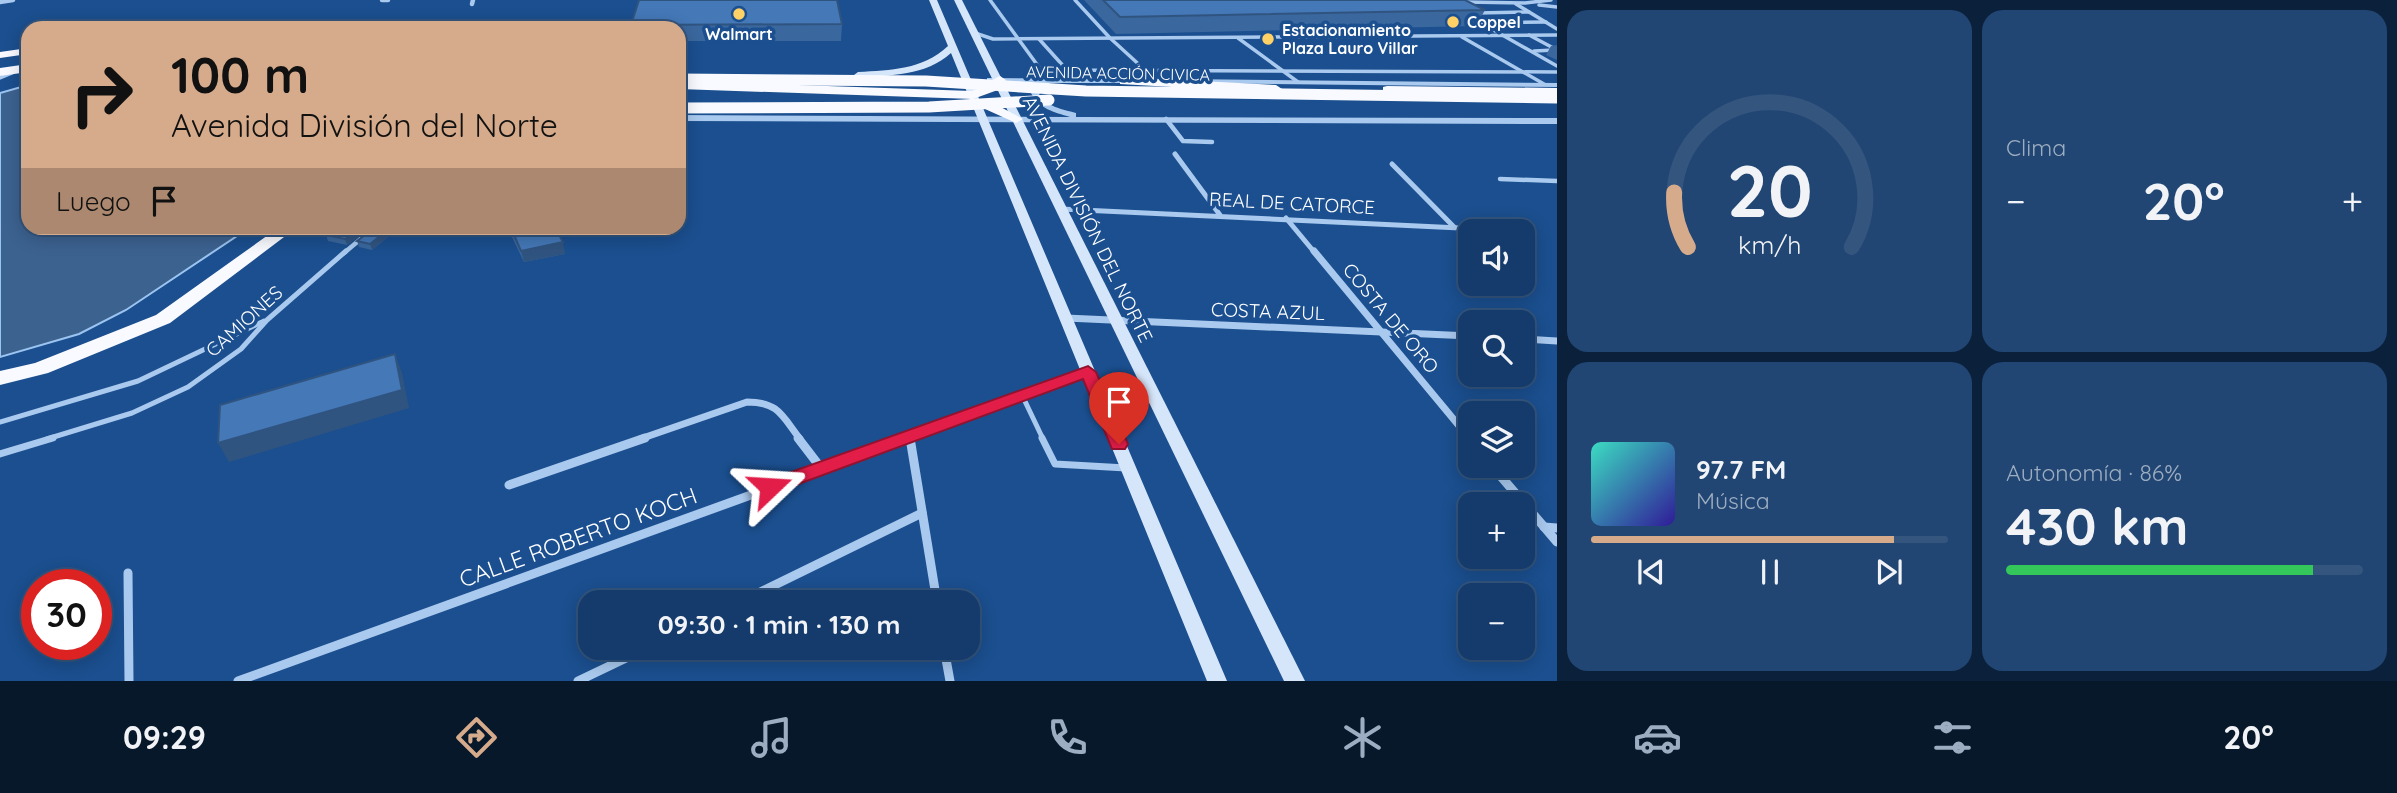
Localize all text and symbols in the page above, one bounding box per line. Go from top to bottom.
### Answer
marker: Walmart [731,6,747,22]
place label: Coppel [1467,12,1521,32]
marker: Coppel [1445,14,1461,30]
place label: Estacionamiento Plaza Lauro Villar [1282,20,1418,58]
place label: Walmart [705,24,773,44]
marker: Estacionamiento Plaza Lauro Villar [1260,31,1276,47]
text: 100 m [171,44,309,105]
icon: right [56,49,147,140]
street label: AVENIDA ACCIÓN CIVICA [1026,61,1210,85]
street label: AVENIDA DIVISIÓN DEL NORTE [1018,92,1158,346]
text: Avenida División del Norte [171,105,558,145]
text: Clima [2006,133,2066,162]
text: 20 [1726,144,1813,235]
text: 20° [2143,168,2225,233]
text: − [2006,177,2026,225]
text: + [2342,177,2363,225]
icon: arrive [145,182,183,220]
text: Luego [56,185,131,218]
street label: REAL DE CATORCE [1209,187,1375,219]
map controls [1458,219,1535,660]
button: sound [1458,219,1535,296]
text: km/h [1738,229,1801,260]
street label: COSTA DE ORO [1338,258,1444,378]
street label: CAMIONES [201,280,287,362]
street label: COSTA AZUL [1211,297,1325,325]
button: search [1458,310,1535,387]
pin [1089,372,1149,444]
icon: arrive [1100,383,1138,421]
button: layers [1458,401,1535,478]
position arrow [733,450,807,524]
text: 97.7 FM [1696,453,1786,486]
text: Autonomía · 86% [2006,458,2182,487]
street label: CALLE ROBERTO KOCH [455,480,701,594]
text: Música [1696,486,1770,515]
button: + [1458,492,1535,569]
text: 430 km [2006,493,2189,558]
icon: previous [1632,553,1670,591]
icon: pause [1751,553,1789,591]
icon: next [1870,553,1908,591]
speed limit sign: 30 [21,569,112,660]
button: − [1458,583,1535,660]
text: 09:30 · 1 min · 130 m [658,608,900,641]
icon: directions [452,713,501,762]
icon: music [747,713,796,762]
icon: phone [1043,713,1092,762]
icon: climate [1338,713,1387,762]
icon: car [1633,713,1682,762]
icon: filters [1928,713,1977,762]
text: 09:29 [123,717,206,757]
text: 20° [2223,717,2274,757]

